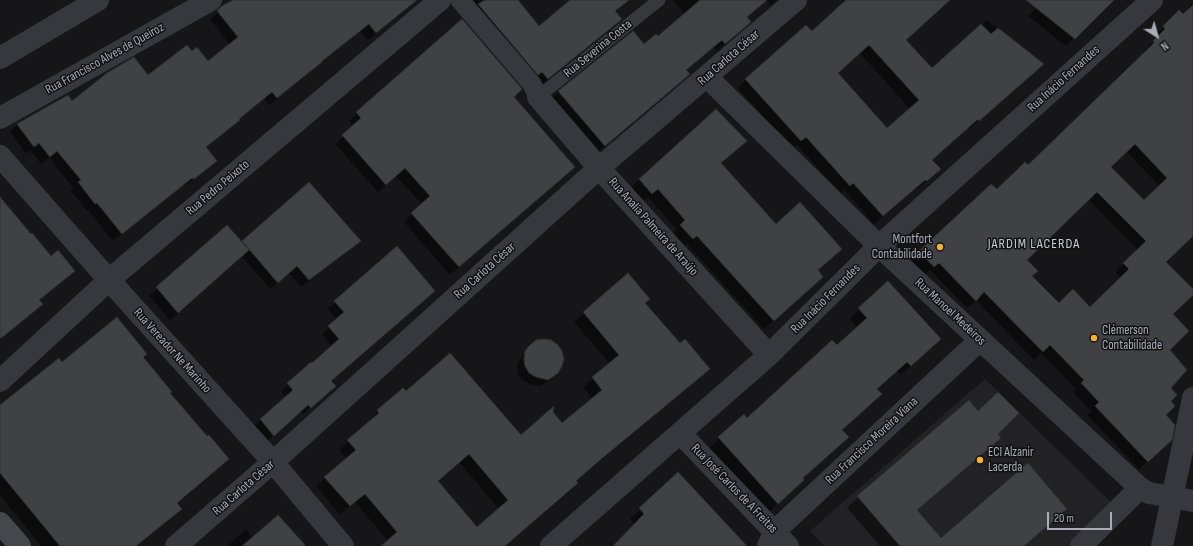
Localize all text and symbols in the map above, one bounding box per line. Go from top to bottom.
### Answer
north arrow [1137,16,1177,56]
street label: Rua Severina Costa [561,17,635,81]
street label: Rua Francisco Alves de Queiroz [43,20,167,98]
street label: Rua Carlota César [695,27,763,89]
text: N [1158,39,1171,53]
street label: Rua Inácio Fernandes [1025,42,1103,116]
street label: Rua Pedro Peixoto [183,157,253,219]
street label: Rua Analia Palmeira de Araújo [605,175,701,279]
place label: Montfort Contabilidade [872,232,932,263]
district label: JARDIM LACERDA [988,236,1080,252]
street label: Rua Carlota César [451,239,519,303]
marker: Montfort Contabilidade [935,242,945,252]
street label: Rua Inácio Fernandes [788,261,864,337]
street label: Rua Manoel Medeiros [911,275,989,349]
street label: Rua Vereador Ne Marinho [130,305,214,397]
place label: Clémerson Contabilidade [1102,323,1162,354]
marker: Clémerson Contabilidade [1089,333,1099,343]
street label: Rua Francisco Moreira Viana [822,394,922,488]
street label: Rua José Carlos de A Freitas [687,441,781,537]
place label: ECI Alzanir Lacerda [988,445,1034,476]
marker: ECI Alzanir Lacerda [975,455,985,465]
street label: Rua Carlota César [210,457,278,519]
scale bar [1049,504,1114,530]
text: 20 m [1054,511,1074,526]

